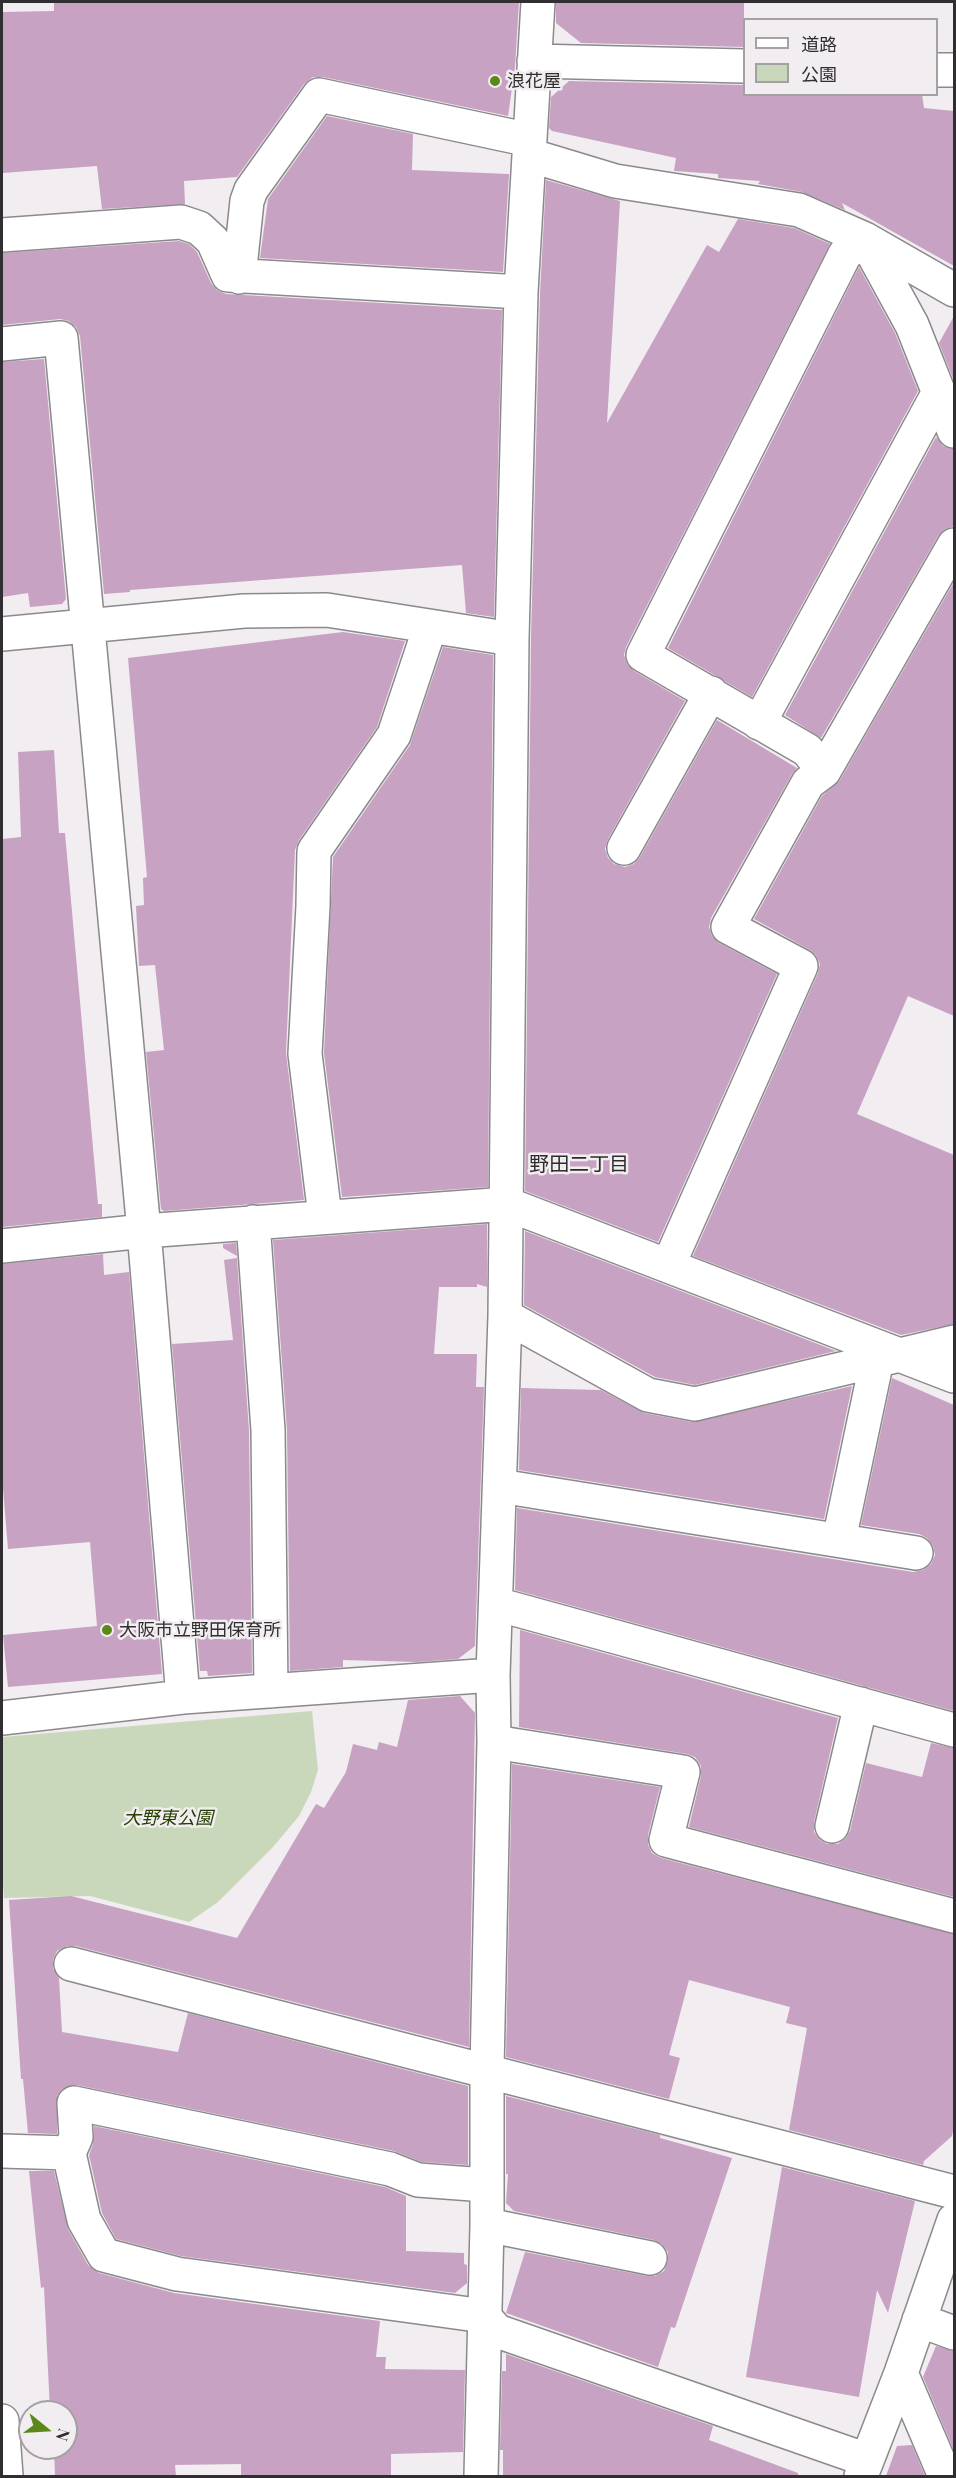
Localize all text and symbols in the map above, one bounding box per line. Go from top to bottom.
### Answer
legend [743,18,938,96]
text: 道路 [801,32,837,56]
text: 公園 [801,62,837,86]
place label: 浪花屋 [507,70,561,92]
marker: 浪花屋 [488,74,502,88]
district label: 野田二丁目 [529,1153,629,1177]
place label: 大阪市立野田保育所 [119,1619,281,1641]
marker: 大阪市立野田保育所 [100,1623,114,1637]
park label: 大野東公園 [123,1807,213,1829]
north arrow [18,2400,78,2460]
text: N [52,2426,75,2444]

